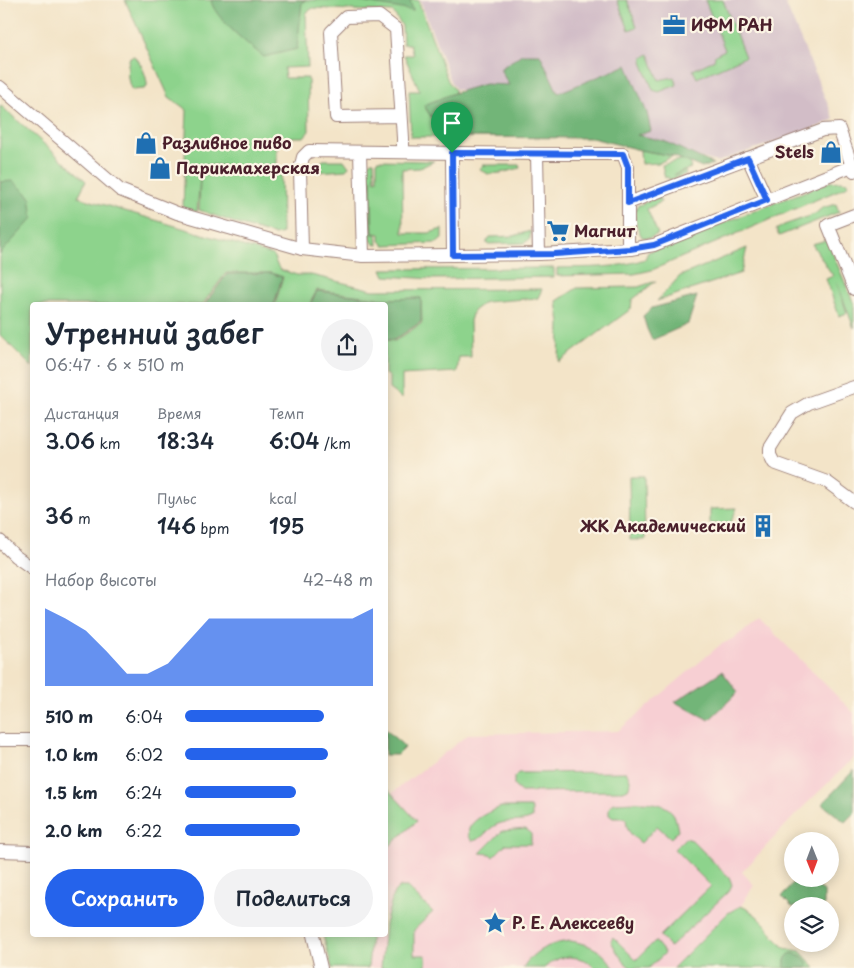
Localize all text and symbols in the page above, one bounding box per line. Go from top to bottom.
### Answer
office icon: ИФМ РАН [661,12,687,38]
place label: ИФМ РАН [691,12,773,36]
pin [431,102,473,153]
icon: arrive [438,109,466,137]
shop icon: Разливное пиво [133,130,159,156]
place label: Разливное пиво [162,130,292,154]
place label: Stels [775,139,814,163]
shop icon: Stels [818,139,844,165]
shop icon: Парикмахерская [147,155,173,181]
place label: Парикмахерская [176,155,320,179]
supermarket icon: Магнит [545,218,571,244]
place label: Магнит [574,218,636,242]
text: Утренний забег [45,311,263,354]
button: share [321,319,373,371]
text: 06:47 · 6 × 510 m [45,352,184,376]
text: Дистанция [45,403,119,424]
text: Время [157,403,202,424]
text: Темп [269,403,304,424]
text: 3.06 [45,424,95,456]
text: 18:34 [157,424,214,456]
text: 6:04 [269,424,320,456]
text: km [95,433,121,454]
text: /km [320,433,351,454]
text: Пульс [157,488,197,509]
text: kcal [269,488,297,509]
text: 36 [45,499,74,531]
text: m [74,508,91,529]
text: 146 [157,509,196,541]
text: 195 [269,509,305,541]
place label: ЖК Академический [579,513,746,537]
building icon: ЖК Академический [750,513,776,539]
text: bpm [196,518,230,539]
text: Набор высоты [45,567,157,591]
text: 42–48 m [303,567,373,591]
text: 510 m [45,704,93,728]
text: 6:04 [125,704,163,728]
text: 1.0 km [45,742,98,766]
text: 6:02 [125,742,163,766]
text: 1.5 km [45,780,98,804]
text: 6:24 [125,780,162,804]
text: 2.0 km [45,818,102,842]
text: 6:22 [125,818,162,842]
north arrow [784,832,839,888]
map controls [784,832,839,952]
button: Сохранить [45,869,204,927]
button: Поделиться [214,869,373,927]
button: layers [784,897,839,952]
place icon: Р. Е. Алексееву [482,910,508,936]
place label: Р. Е. Алексееву [512,910,634,934]

